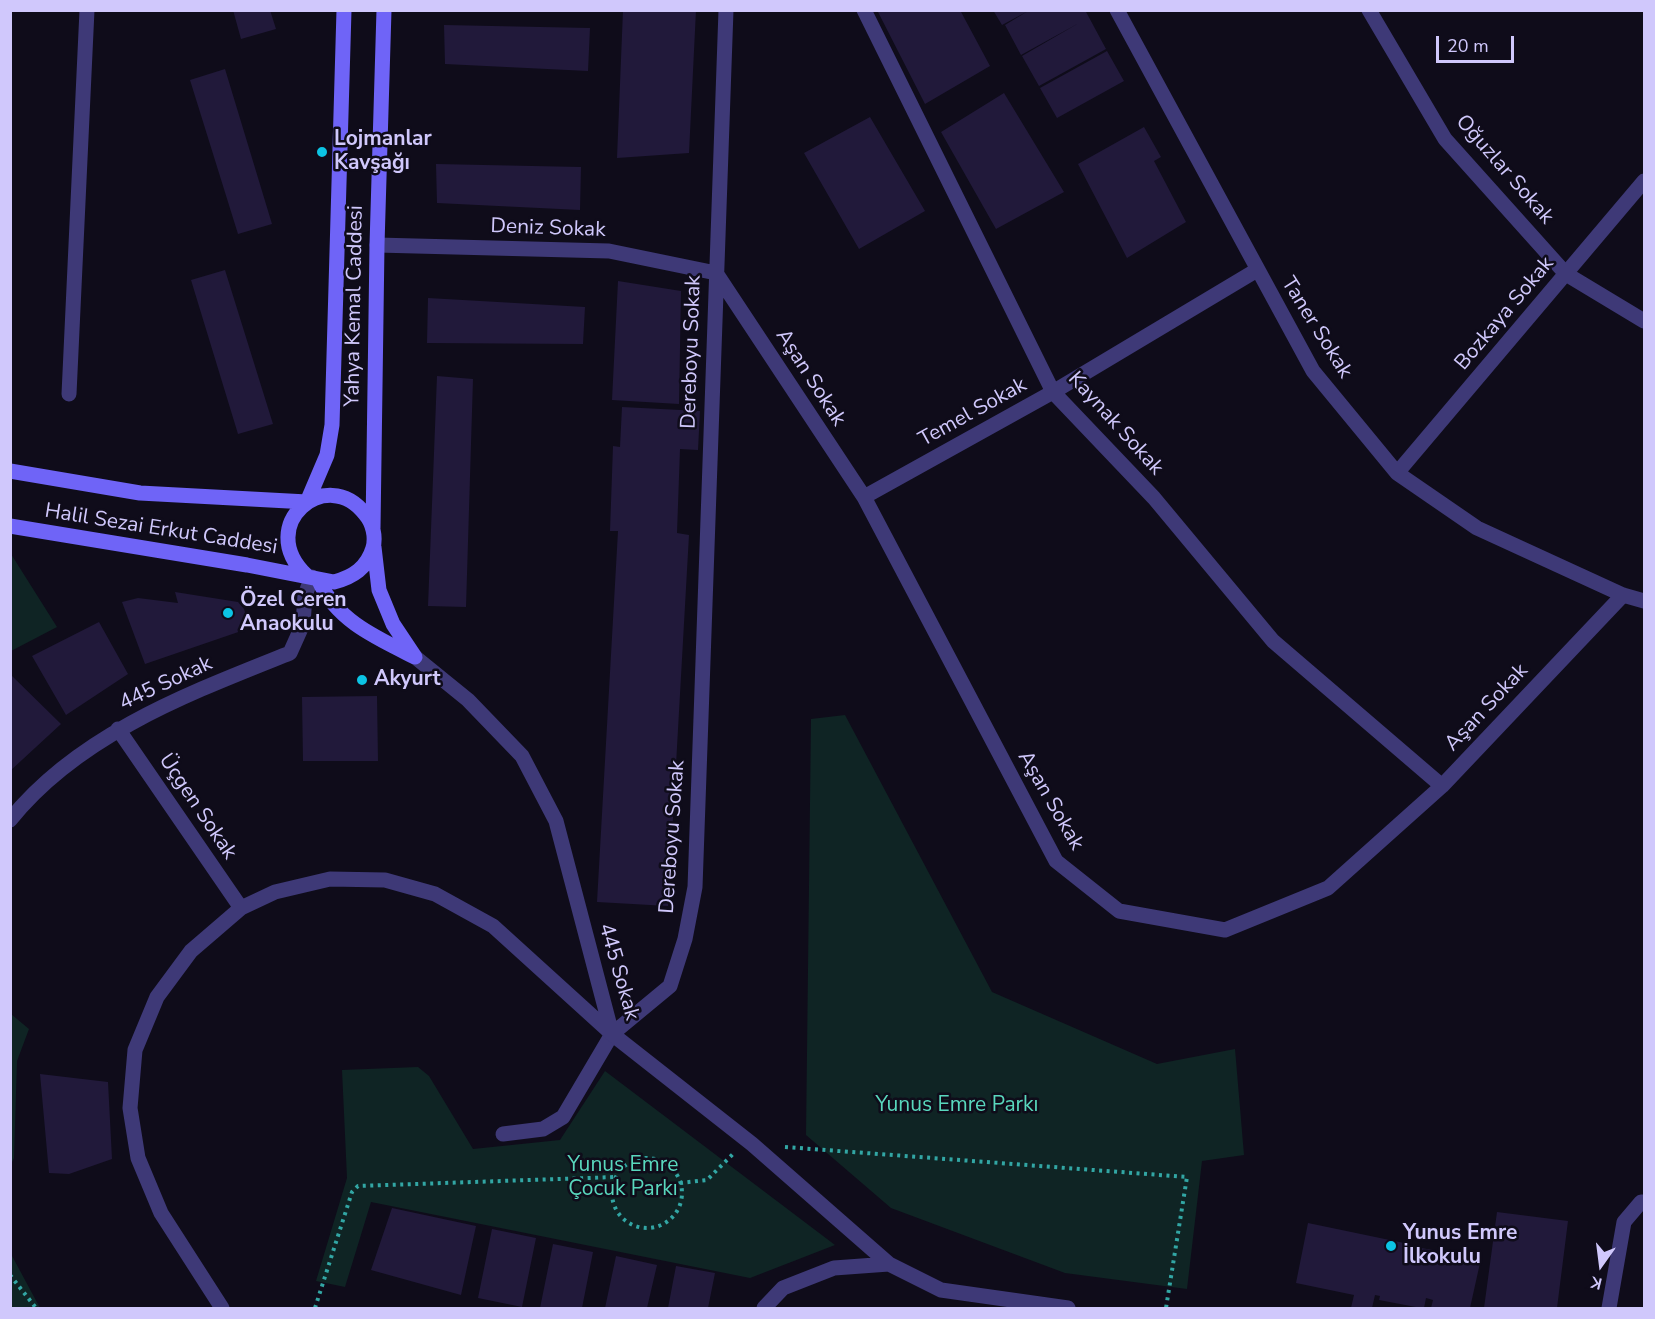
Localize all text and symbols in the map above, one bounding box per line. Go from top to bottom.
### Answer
scale bar [1439,24,1517,62]
text: 20 m [1447,34,1489,58]
street label: Oğuzlar Sokak [1450,110,1558,230]
place label: Lojmanlar Kavşağı [334,127,432,177]
marker: Lojmanlar Kavşağı [315,145,329,159]
street label: Yahya Kemal Caddesi [341,205,369,407]
street label: Deniz Sokak [490,214,606,244]
street label: Bozkaya Sokak [1450,252,1560,376]
street label: Taner Sokak [1275,273,1357,383]
street label: Dereboyu Sokak [677,275,707,429]
street label: Aşan Sokak [769,325,851,431]
street label: Kaynak Sokak [1062,367,1168,481]
street label: Temel Sokak [915,373,1031,453]
street label: Halil Sezai Erkut Caddesi [43,499,279,561]
place label: Özel Ceren Anaokulu [240,588,347,638]
marker: Özel Ceren Anaokulu [221,606,235,620]
street label: 445 Sokak [115,651,217,717]
street label: Aşan Sokak [1440,659,1534,757]
place label: Akyurt [374,667,441,693]
marker: Akyurt [355,673,369,687]
street label: Aşan Sokak [1012,747,1088,855]
street label: Üçgen Sokak [152,749,242,865]
street label: Dereboyu Sokak [655,759,691,915]
street label: 445 Sokak [592,921,644,1023]
park label: Yunus Emre Parkı [876,1093,1038,1119]
park label: Yunus Emre Çocuk Parkı [568,1153,678,1203]
place label: Yunus Emre İlkokulu [1403,1221,1517,1271]
north arrow [1571,1235,1631,1295]
marker: Yunus Emre İlkokulu [1384,1239,1398,1253]
text: K [1589,1271,1604,1294]

